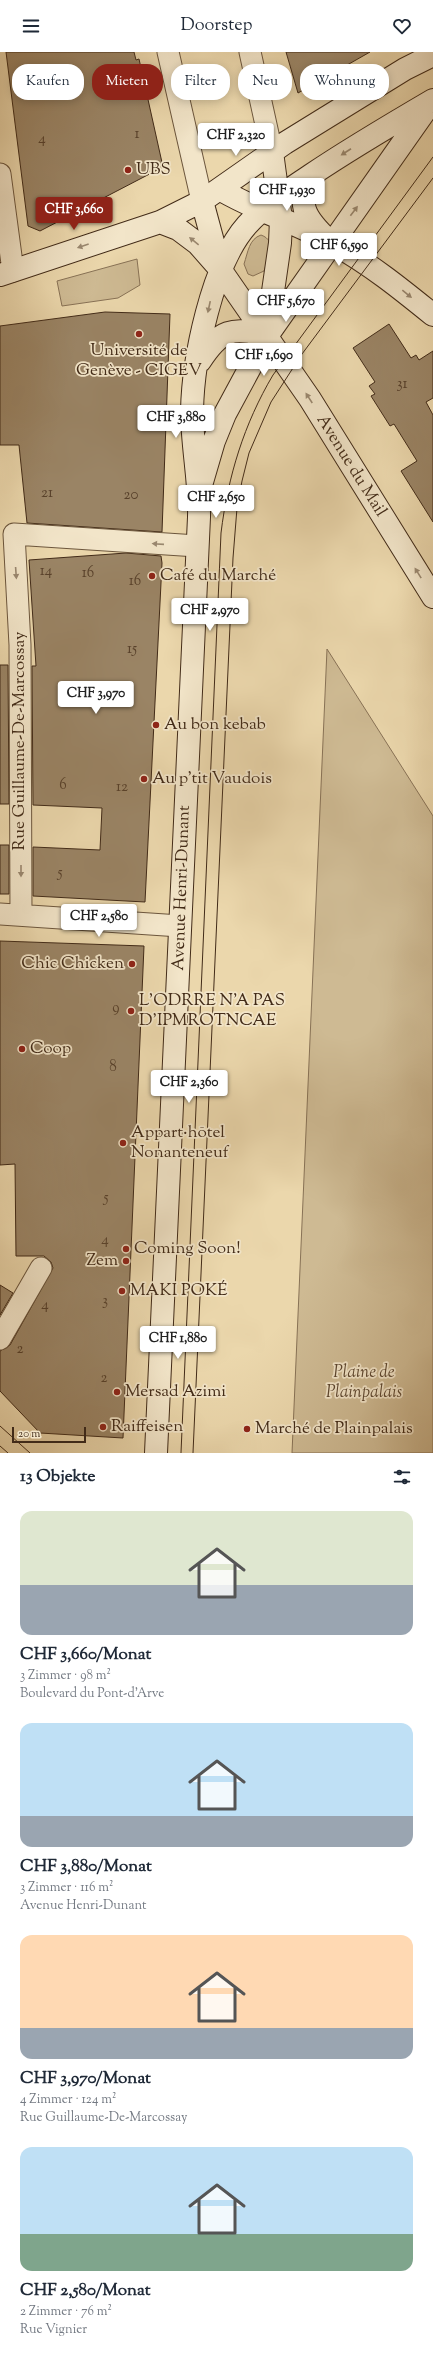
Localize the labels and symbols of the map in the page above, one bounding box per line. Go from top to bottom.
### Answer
pin: CHF 2,320 [190,123,282,157]
house number: 1 [134,124,140,145]
house number: 4 [38,129,46,150]
one-way arrow [340,148,352,155]
place label: UBS [136,158,171,182]
marker: UBS [123,165,133,175]
pin: CHF 1,930 [241,178,333,212]
pin: CHF 3,660 [28,197,120,231]
one-way arrow [350,205,358,216]
pin: CHF 6,590 [293,233,385,267]
one-way arrow [188,237,199,245]
one-way arrow [76,243,88,249]
pin: CHF 5,670 [240,289,332,323]
one-way arrow [402,290,413,299]
one-way arrow [205,301,211,313]
marker: Université de Genève - CIGEV [134,329,144,339]
place label: Université de Genève - CIGEV [76,339,202,383]
pin: CHF 1,690 [218,343,310,377]
house number: 31 [396,374,408,395]
one-way arrow [306,393,313,404]
pin: CHF 3,880 [130,405,222,439]
street label: Avenue du Mail [310,410,392,522]
house number: 21 [41,483,53,504]
house number: 20 [124,485,139,506]
pin: CHF 2,650 [170,485,262,519]
one-way arrow [152,540,164,547]
house number: 14 [40,561,53,582]
house number: 16 [82,563,94,584]
place label: Café du Marché [160,564,276,588]
one-way arrow [13,567,20,579]
one-way arrow [414,568,422,578]
house number: 16 [129,571,141,592]
marker: Café du Marché [147,571,157,581]
pin: CHF 2,970 [164,598,256,632]
street label: Rue Guillaume-De-Marcossay [8,631,32,850]
house number: 15 [127,639,137,660]
pin: CHF 3,970 [50,681,142,715]
place label: Au bon kebab [164,713,266,737]
marker: Au bon kebab [151,720,161,730]
place label: Au p'tit Vaudois [152,767,272,791]
marker: Au p'tit Vaudois [139,774,149,784]
house number: 6 [59,775,67,796]
house number: 12 [116,777,128,798]
street label: Avenue Henri-Dunant [167,805,197,971]
house number: 5 [56,863,63,884]
one-way arrow [18,865,24,878]
pin: CHF 2,580 [53,904,145,938]
place label: Chic Chicken [21,952,124,976]
marker: Chic Chicken [127,959,137,969]
place label: L'ODRRE N'A PAS D'IPMROTNCAE [139,989,285,1033]
house number: 9 [112,998,120,1019]
marker: L'ODRRE N'A PAS D'IPMROTNCAE [126,1006,136,1016]
place label: Coop [30,1037,71,1061]
marker: Coop [17,1044,27,1054]
house number: 8 [109,1057,117,1078]
pin: CHF 2,360 [143,1070,235,1104]
place label: Appart‧hōtel Nonanteneuf [131,1121,230,1165]
marker: Appart‧hōtel Nonanteneuf [118,1138,128,1148]
house number: 5 [102,1188,109,1209]
house number: 4 [101,1230,109,1251]
place label: Coming Soon! [134,1237,241,1261]
marker: Coming Soon! [121,1244,131,1254]
place label: Zem [86,1249,118,1273]
marker: Zem [121,1256,131,1266]
place label: MAKI POKÉ [130,1279,228,1303]
marker: MAKI POKÉ [117,1286,127,1296]
house number: 3 [102,1291,108,1312]
house number: 4 [41,1295,49,1316]
pin: CHF 1,880 [132,1326,224,1360]
house number: 2 [16,1339,24,1360]
park label: Plaine de Plainpalais [326,1361,402,1405]
house number: 2 [100,1368,108,1389]
place label: Mersad Azimi [125,1380,226,1404]
marker: Mersad Azimi [112,1387,122,1397]
place label: Raiffeisen [111,1415,183,1439]
place label: Marché de Plainpalais [255,1417,413,1441]
marker: Raiffeisen [98,1422,108,1432]
marker: Marché de Plainpalais [242,1424,252,1434]
scale bar [12,1425,86,1444]

